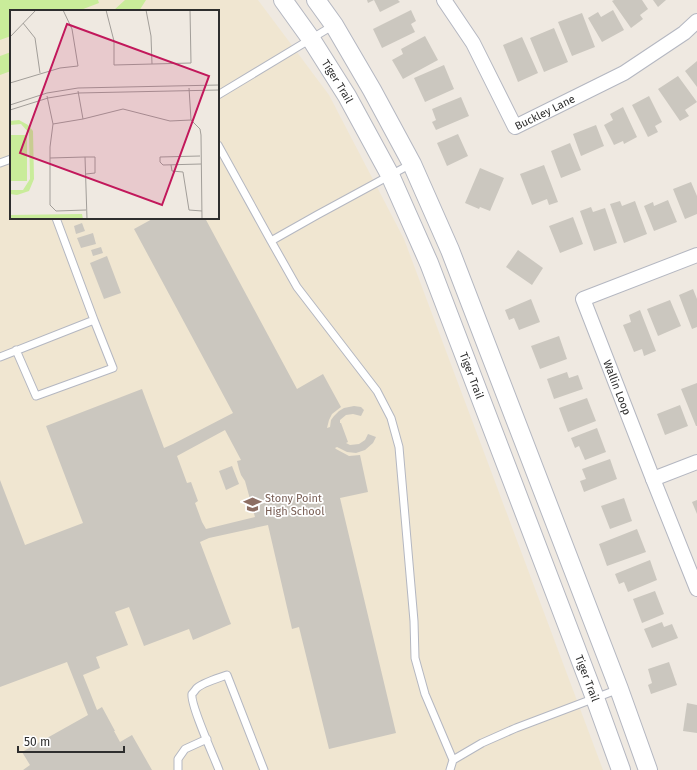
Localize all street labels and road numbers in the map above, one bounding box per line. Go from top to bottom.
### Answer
street label: Tiger Trail [319,57,356,105]
street label: Buckley Lane [513,92,577,133]
street label: Tiger Trail [457,350,487,401]
street label: Wallin Loop [601,358,634,417]
street label: Tiger Trail [573,653,602,703]

